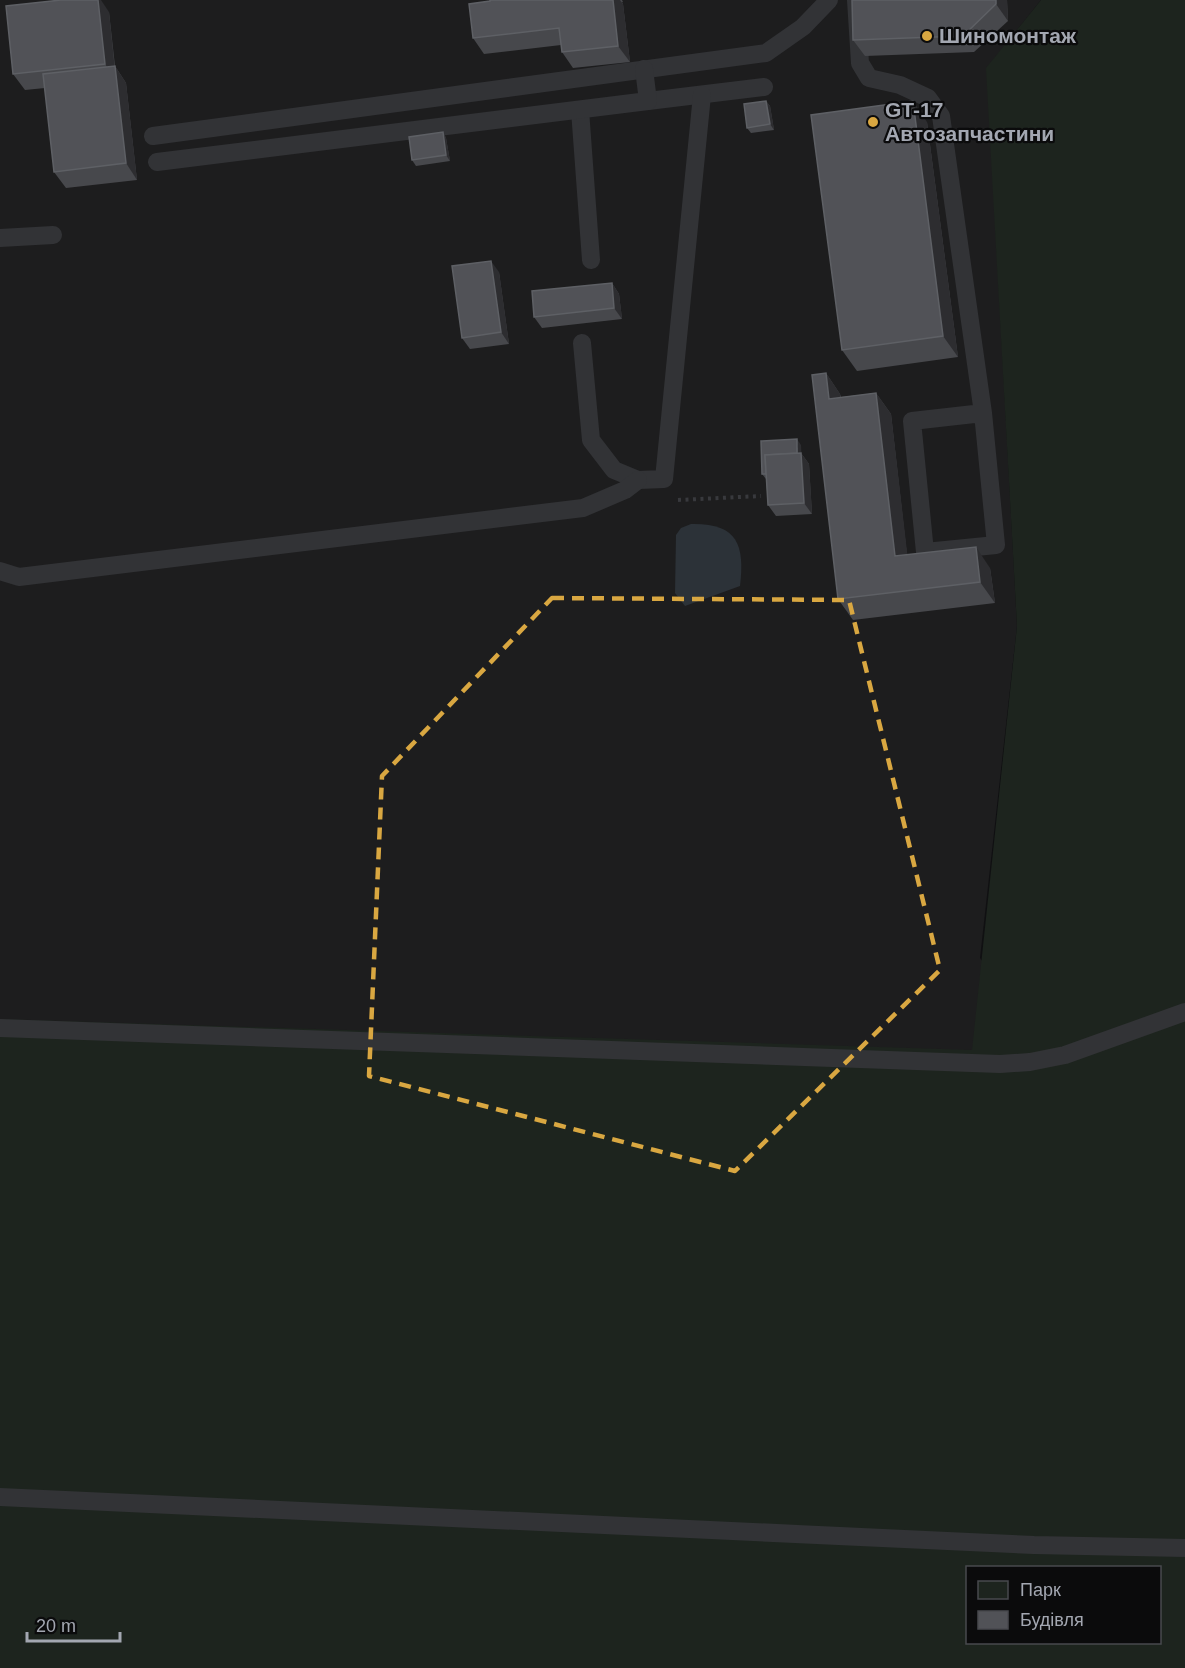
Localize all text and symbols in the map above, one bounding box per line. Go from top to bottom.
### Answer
place label: Шиномонтаж [939,24,1077,47]
marker: Шиномонтаж [920,29,934,43]
place label: GT-17 Автозапчастини [885,98,1054,145]
marker: GT-17 Автозапчастини [866,115,880,129]
legend [966,1566,1161,1644]
text: Парк [1020,1580,1061,1600]
scale bar [27,1605,120,1643]
text: Будівля [1020,1610,1084,1630]
text: 20 m [36,1616,76,1636]

